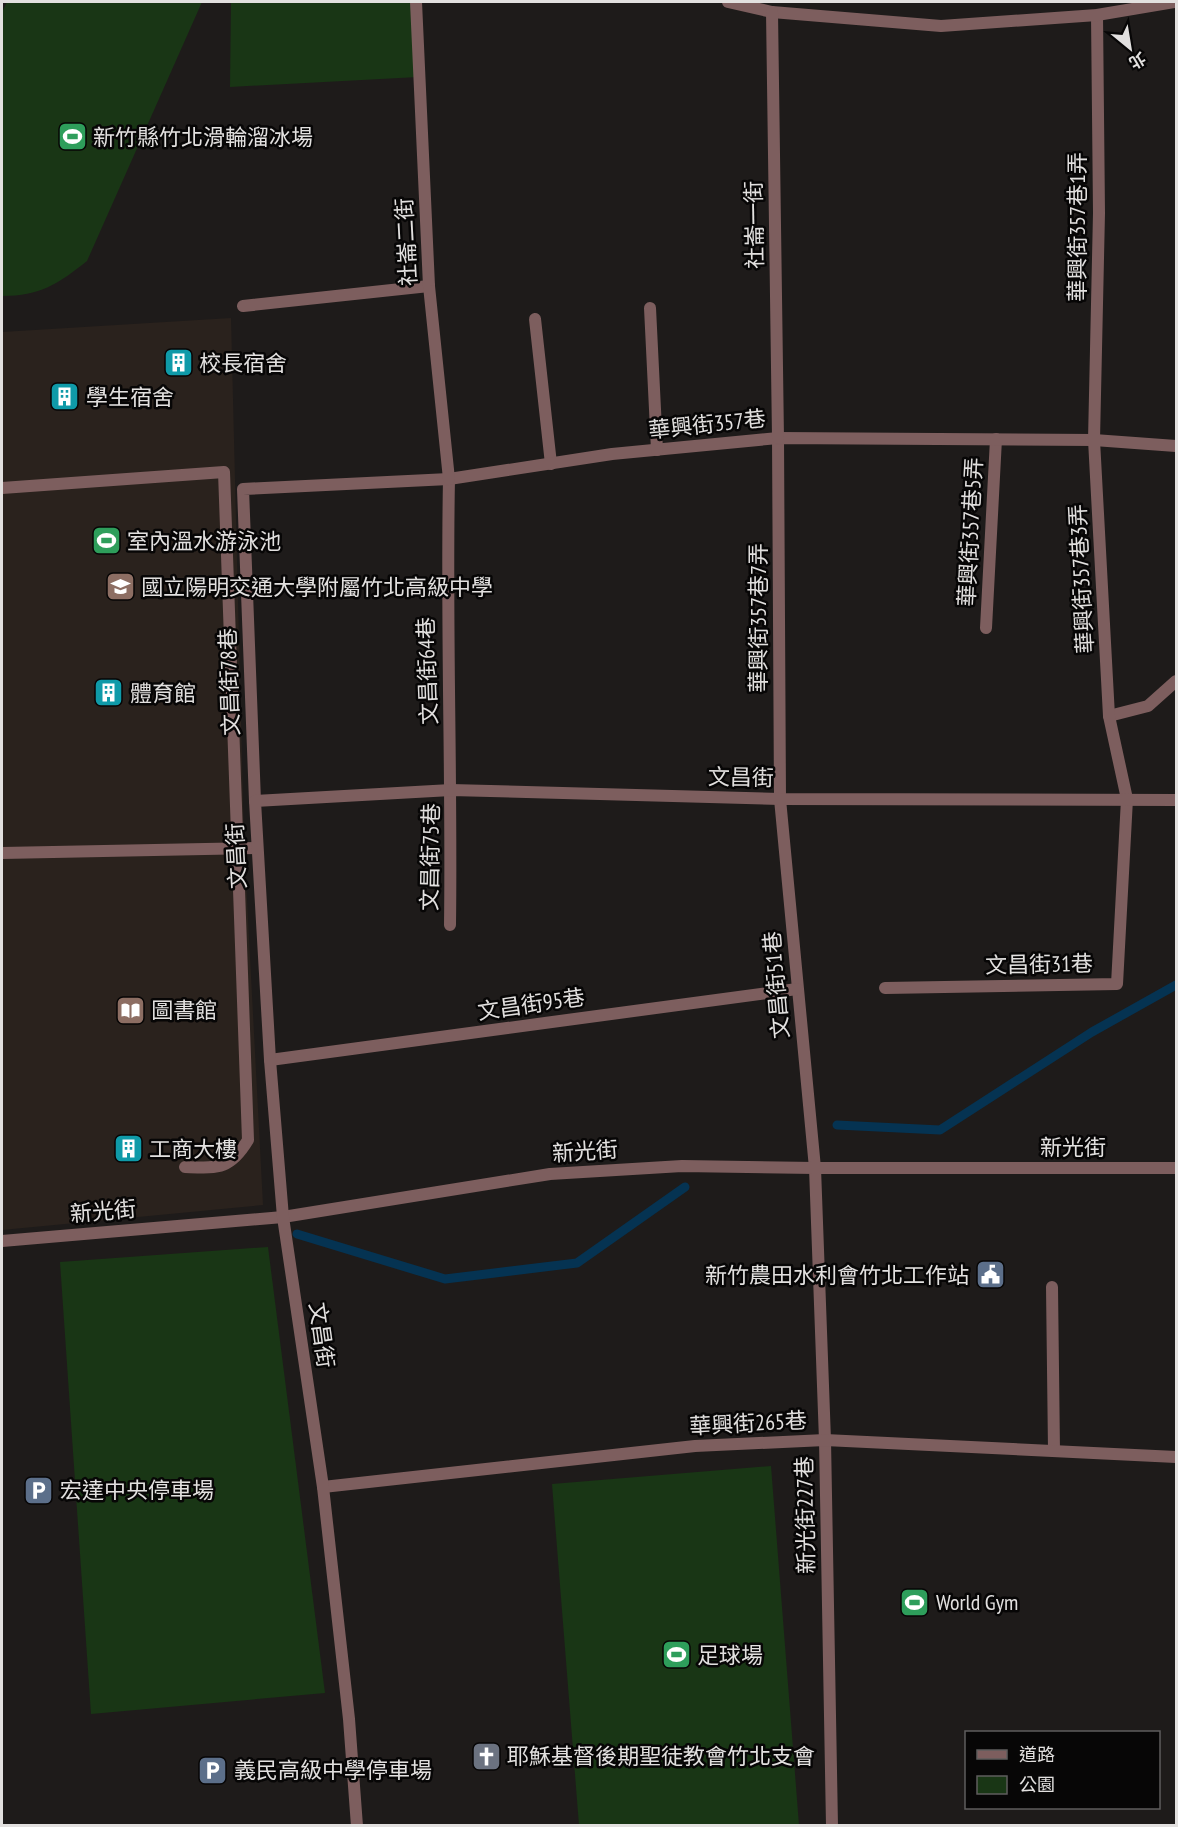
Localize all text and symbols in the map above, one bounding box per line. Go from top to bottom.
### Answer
north arrow [1100,18,1160,78]
text: 北 [1126,48,1149,74]
sports icon: 新竹縣竹北滑輪溜冰場 [56,121,88,153]
place label: 新竹縣竹北滑輪溜冰場 [93,123,313,151]
street label: 華興街357巷1弄 [1063,152,1091,302]
street label: 社崙一街 [739,181,769,269]
street label: 社崙二街 [390,197,422,287]
building icon: 校長宿舍 [162,347,194,379]
place label: 校長宿舍 [199,349,287,377]
building icon: 學生宿舍 [49,381,81,413]
place label: 學生宿舍 [86,383,174,411]
street label: 華興街357巷 [647,404,767,444]
street label: 華興街357巷5弄 [952,457,988,607]
street label: 華興街357巷3弄 [1063,504,1099,654]
sports icon: 室內溫水游泳池 [90,525,122,557]
place label: 室內溫水游泳池 [127,527,281,555]
street label: 華興街357巷7弄 [744,543,772,693]
school or university icon: 國立陽明交通大學附屬竹北高級中學 [104,571,136,603]
place label: 國立陽明交通大學附屬竹北高級中學 [141,573,493,601]
street label: 文昌街64巷 [411,617,443,725]
street label: 文昌街78巷 [213,628,245,736]
building icon: 體育館 [93,677,125,709]
place label: 體育館 [130,679,196,707]
street label: 文昌街 [708,762,774,792]
street label: 文昌街75巷 [415,803,445,911]
street label: 文昌街 [220,822,252,890]
street label: 文昌街51巷 [757,930,795,1040]
street label: 文昌街31巷 [985,949,1093,979]
street label: 文昌街95巷 [476,983,586,1025]
library icon: 圖書館 [114,994,146,1026]
place label: 圖書館 [151,996,217,1024]
building icon: 工商大樓 [112,1133,144,1165]
street label: 新光街 [1040,1133,1106,1161]
place label: 工商大樓 [149,1135,237,1163]
street label: 新光街 [551,1135,619,1167]
street label: 新光街 [69,1194,137,1228]
public building icon: 新竹農田水利會竹北工作站 [974,1259,1006,1291]
place label: 新竹農田水利會竹北工作站 [705,1261,969,1289]
street label: 文昌街 [304,1300,340,1370]
street label: 華興街265巷 [688,1406,808,1440]
street label: 新光街227巷 [790,1456,820,1574]
parking icon: 宏達中央停車場 [23,1474,55,1506]
place label: 宏達中央停車場 [60,1476,214,1504]
sports icon: World Gym [899,1586,931,1618]
place label: World Gym [936,1588,1018,1616]
sports icon: 足球場 [660,1639,692,1671]
place label: 足球場 [697,1641,763,1669]
legend [965,1731,1160,1809]
church icon: 耶穌基督後期聖徒教會竹北支會 [470,1740,502,1772]
place label: 耶穌基督後期聖徒教會竹北支會 [507,1742,815,1770]
text: 道路 [1019,1743,1055,1766]
parking icon: 義民高級中學停車場 [197,1754,229,1786]
place label: 義民高級中學停車場 [234,1756,432,1784]
text: 公園 [1019,1773,1055,1796]

